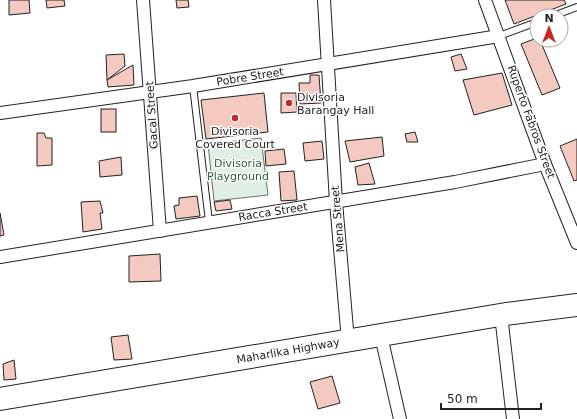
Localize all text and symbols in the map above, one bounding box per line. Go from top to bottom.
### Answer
north arrow [529,8,569,48]
text: N [544,12,554,25]
street label: Ruperto Fabros Street [504,64,558,181]
street label: Pobre Street [215,65,285,89]
street label: Gacal Street [143,80,161,149]
place label: Divisoria Barangay Hall [297,91,374,117]
marker: Divisoria Barangay Hall [284,98,294,108]
marker: Divisoria Covered Court [230,113,240,123]
place label: Divisoria Covered Court [195,125,275,151]
park label: Divisoria Playground [207,157,269,183]
street label: Mena Street [329,184,347,253]
street label: Racca Street [237,200,309,224]
street label: Maharlika Highway [235,335,341,366]
scale bar [441,385,541,411]
text: 50 m [447,392,478,406]

